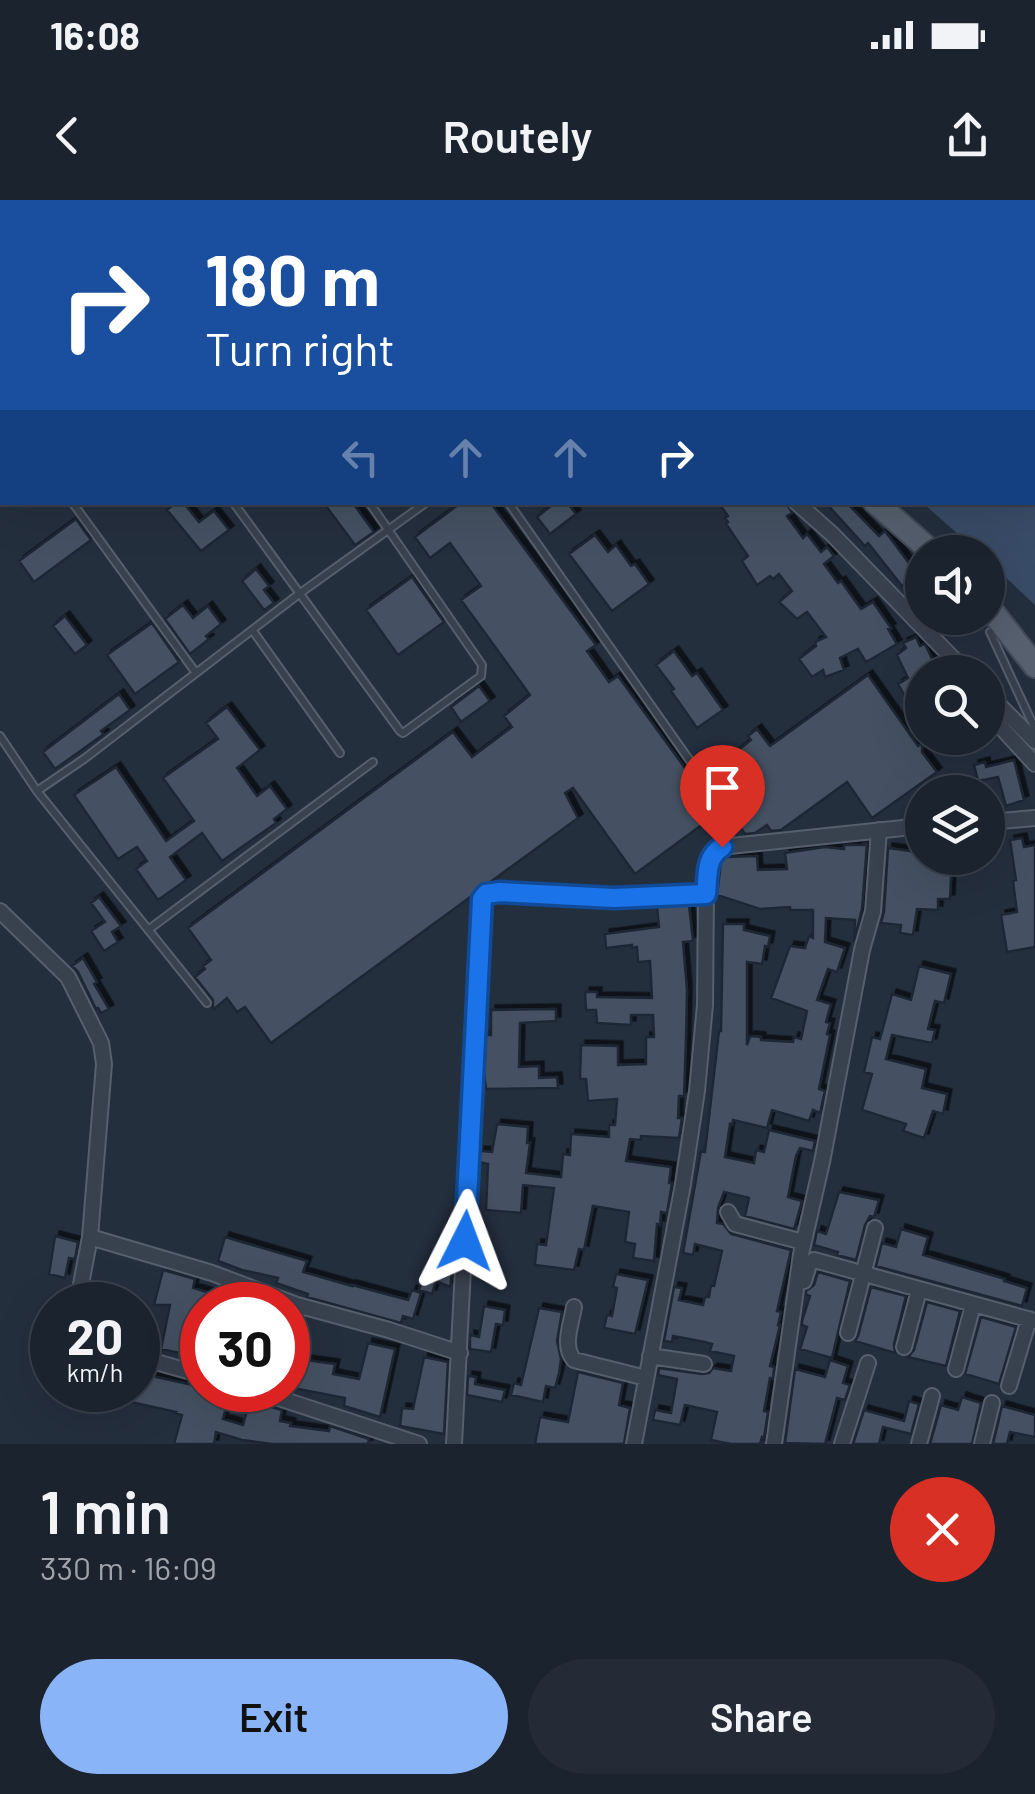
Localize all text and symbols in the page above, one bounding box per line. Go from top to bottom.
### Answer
text: 16:08 [50,12,140,58]
icon: back [40,108,95,163]
text: Routely [442,108,593,162]
icon: share [940,108,995,163]
text: 180 m [205,236,380,320]
icon: right [40,240,170,370]
text: Turn right [205,321,395,375]
icon: left [333,430,388,485]
icon: ahead [438,430,493,485]
icon: ahead [543,430,598,485]
icon: right [648,430,703,485]
map controls [905,535,1005,875]
button: sound [905,535,1005,635]
button: search [905,655,1005,755]
pin [680,745,765,848]
icon: arrive [695,760,750,815]
button: layers [905,775,1005,875]
position arrow [413,1189,517,1293]
speed limit sign: 30 [180,1282,310,1412]
text: 20 [67,1305,123,1365]
text: km/h [67,1357,123,1387]
text: 1 min [40,1474,171,1546]
button: close [890,1477,995,1582]
text: 330 m · 16:09 [40,1548,217,1586]
button: Exit [40,1659,508,1774]
button: Share [528,1659,995,1774]

